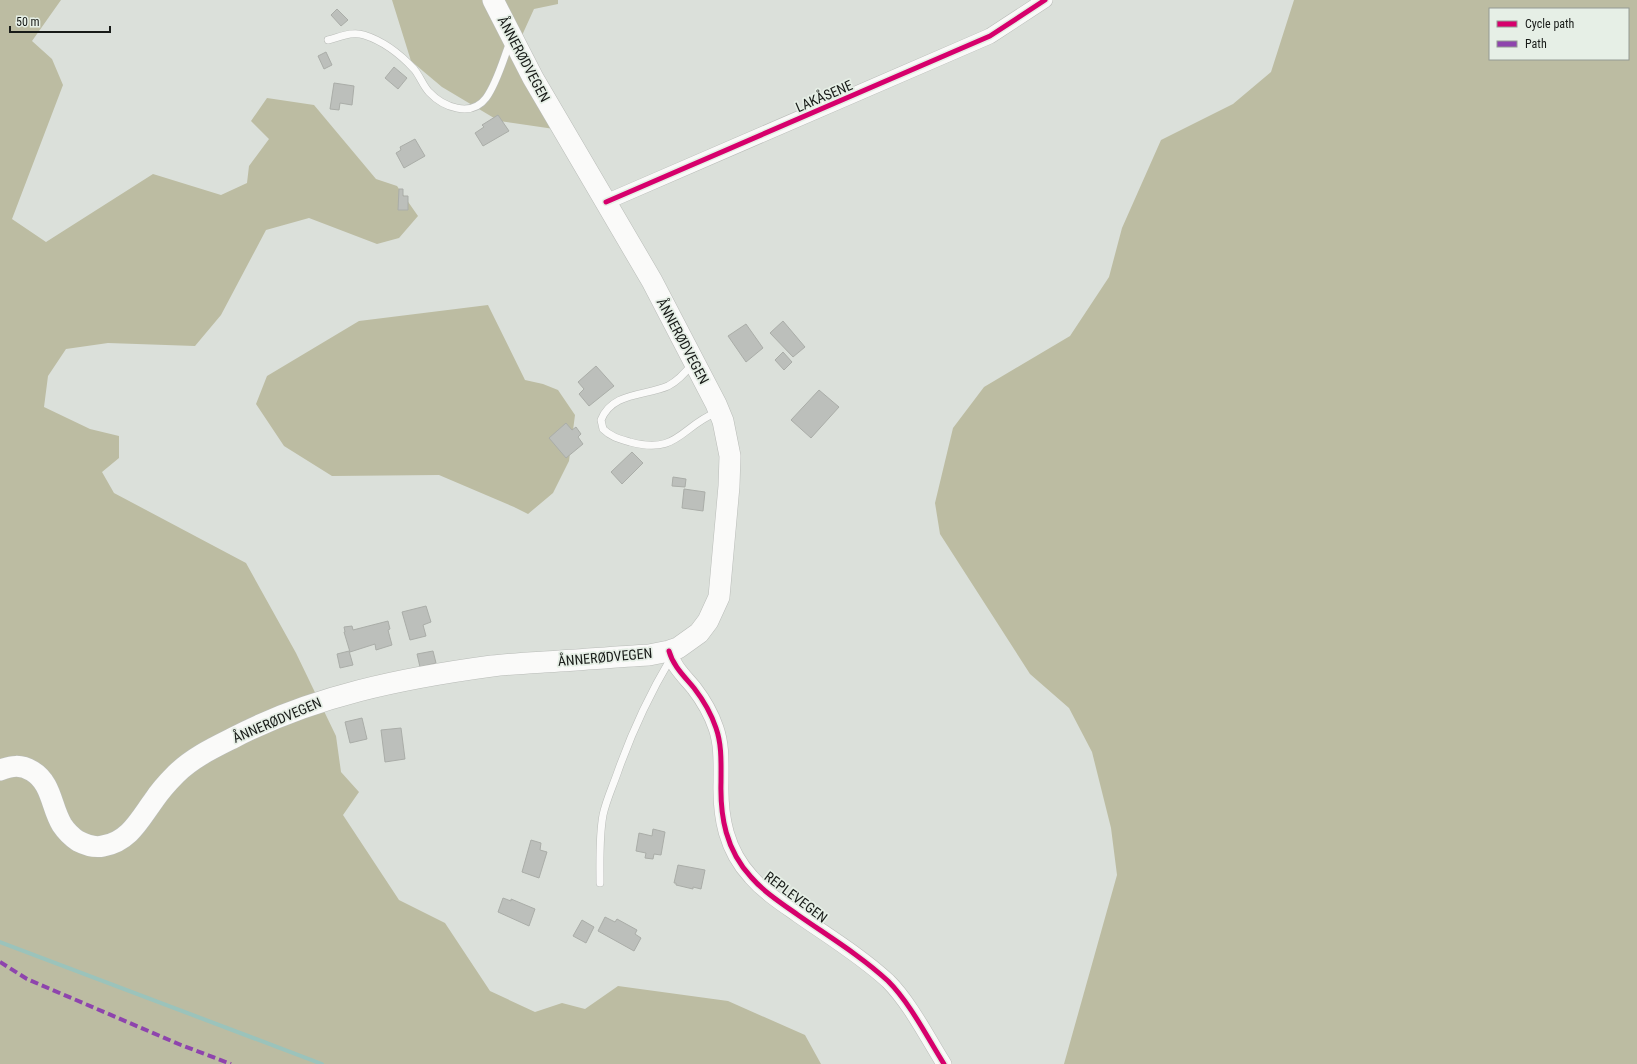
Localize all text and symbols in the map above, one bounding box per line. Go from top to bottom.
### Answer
scale bar [10,8,110,34]
legend [1489,8,1629,60]
street label: ÅNNERØDVEGEN [495,13,554,105]
text: 50 m [16,15,40,29]
text: Cycle path [1525,17,1575,31]
text: Path [1525,37,1547,51]
street label: LAKÅSENE [793,76,855,115]
street label: ÅNNERØDVEGEN [654,295,713,387]
street label: ÅNNERØDVEGEN [557,644,653,669]
street label: ÅNNERØDVEGEN [230,693,324,746]
street label: REPLEVEGEN [761,868,831,926]

